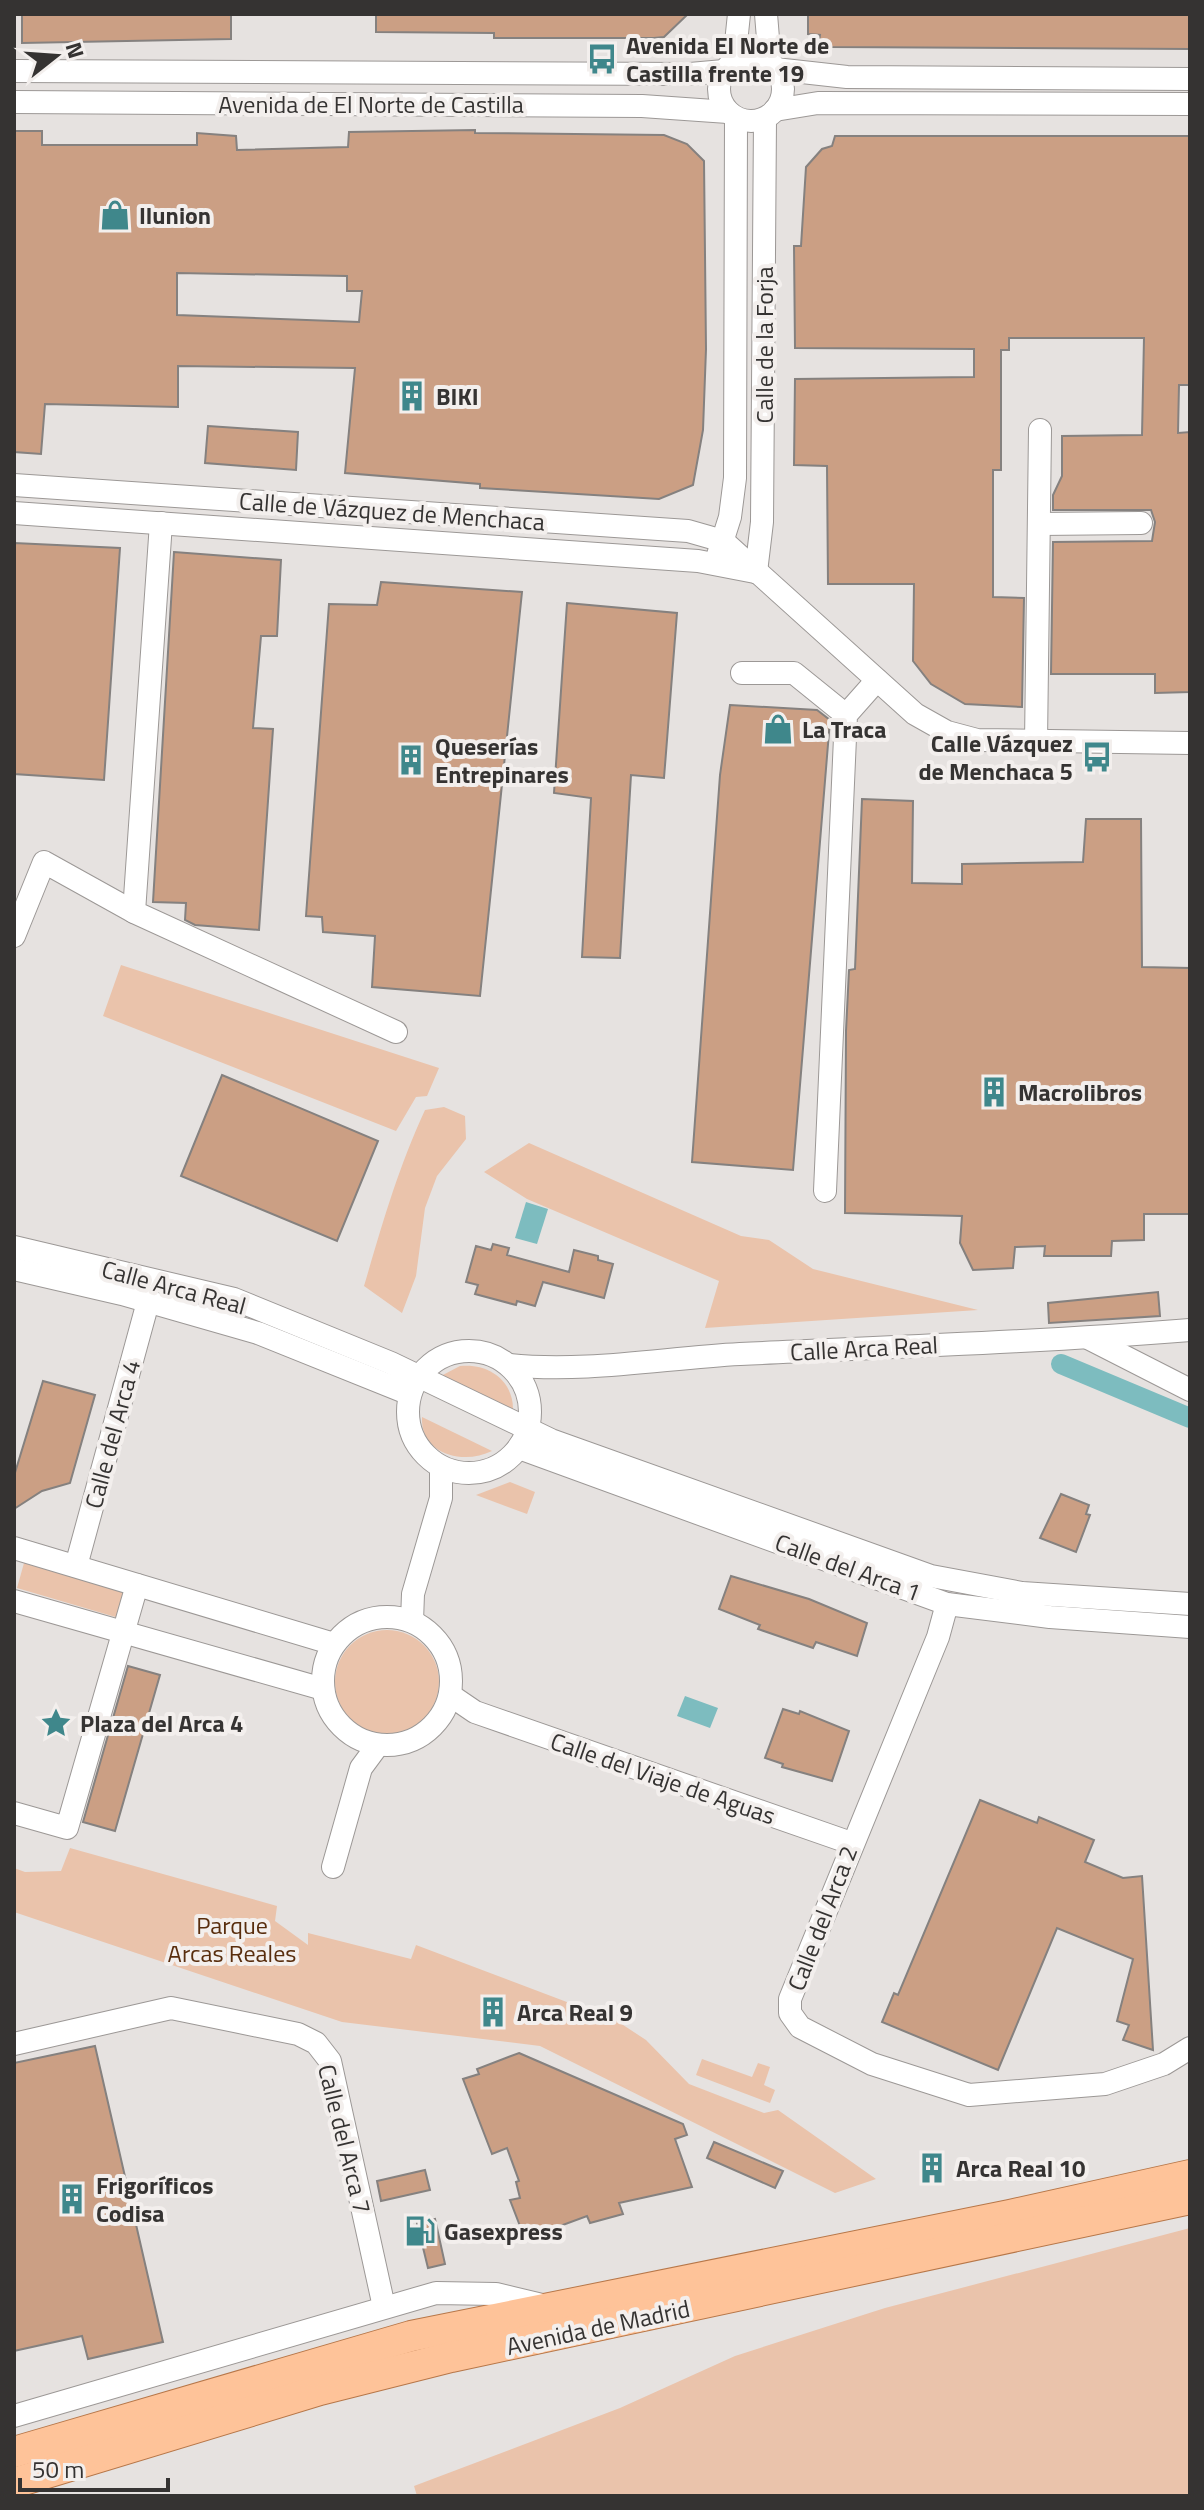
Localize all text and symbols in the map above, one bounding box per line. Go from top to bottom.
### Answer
north arrow [16,16,96,96]
place label: Avenida El Norte de Castilla frente 19 [626,27,829,91]
text: N [57,38,94,62]
bus stop icon: Avenida El Norte de Castilla frente 19 [585,42,619,76]
street label: Avenida de El Norte de Castilla [218,86,524,122]
place label: Ilunion [139,197,211,233]
shop icon: Ilunion [98,198,132,232]
street label: Calle de la Forja [746,267,782,423]
place label: BIKI [436,378,479,414]
building icon: BIKI [395,379,429,413]
street label: Calle de Vázquez de Menchaca [238,482,546,540]
place label: La Traca [802,711,886,747]
shop icon: La Traca [761,712,795,746]
place label: Calle Vázquez de Menchaca 5 [918,725,1073,789]
place label: Queserías Entrepinares [435,728,569,792]
bus stop icon: Calle Vázquez de Menchaca 5 [1080,740,1114,774]
building icon: Queserías Entrepinares [394,743,428,777]
place label: Macrolibros [1018,1074,1142,1110]
building icon: Macrolibros [977,1075,1011,1109]
street label: Calle Arca Real [98,1250,250,1324]
street label: Calle Arca Real [789,1326,939,1370]
street label: Calle del Arca 4 [75,1356,149,1512]
street label: Calle del Arca 1 [770,1524,926,1610]
place label: Plaza del Arca 4 [80,1705,244,1741]
place icon: Plaza del Arca 4 [39,1706,73,1740]
street label: Calle del Viaje de Aguas [546,1723,780,1833]
street label: Calle del Arca 2 [778,1840,866,1996]
park label: Parque Arcas Reales [168,1907,296,1971]
place label: Arca Real 9 [517,1994,633,2030]
building icon: Arca Real 9 [476,1995,510,2029]
street label: Calle del Arca 7 [309,2061,381,2217]
place label: Arca Real 10 [956,2150,1085,2186]
building icon: Arca Real 10 [915,2151,949,2185]
place label: Frigoríficos Codisa [96,2167,214,2231]
building icon: Frigoríficos Codisa [55,2182,89,2216]
place label: Gasexpress [444,2213,563,2249]
fuel station icon: Gasexpress [403,2214,437,2248]
street label: Avenida de Madrid [503,2290,693,2364]
scale bar [20,2442,168,2492]
text: 50 m [32,2451,84,2487]

